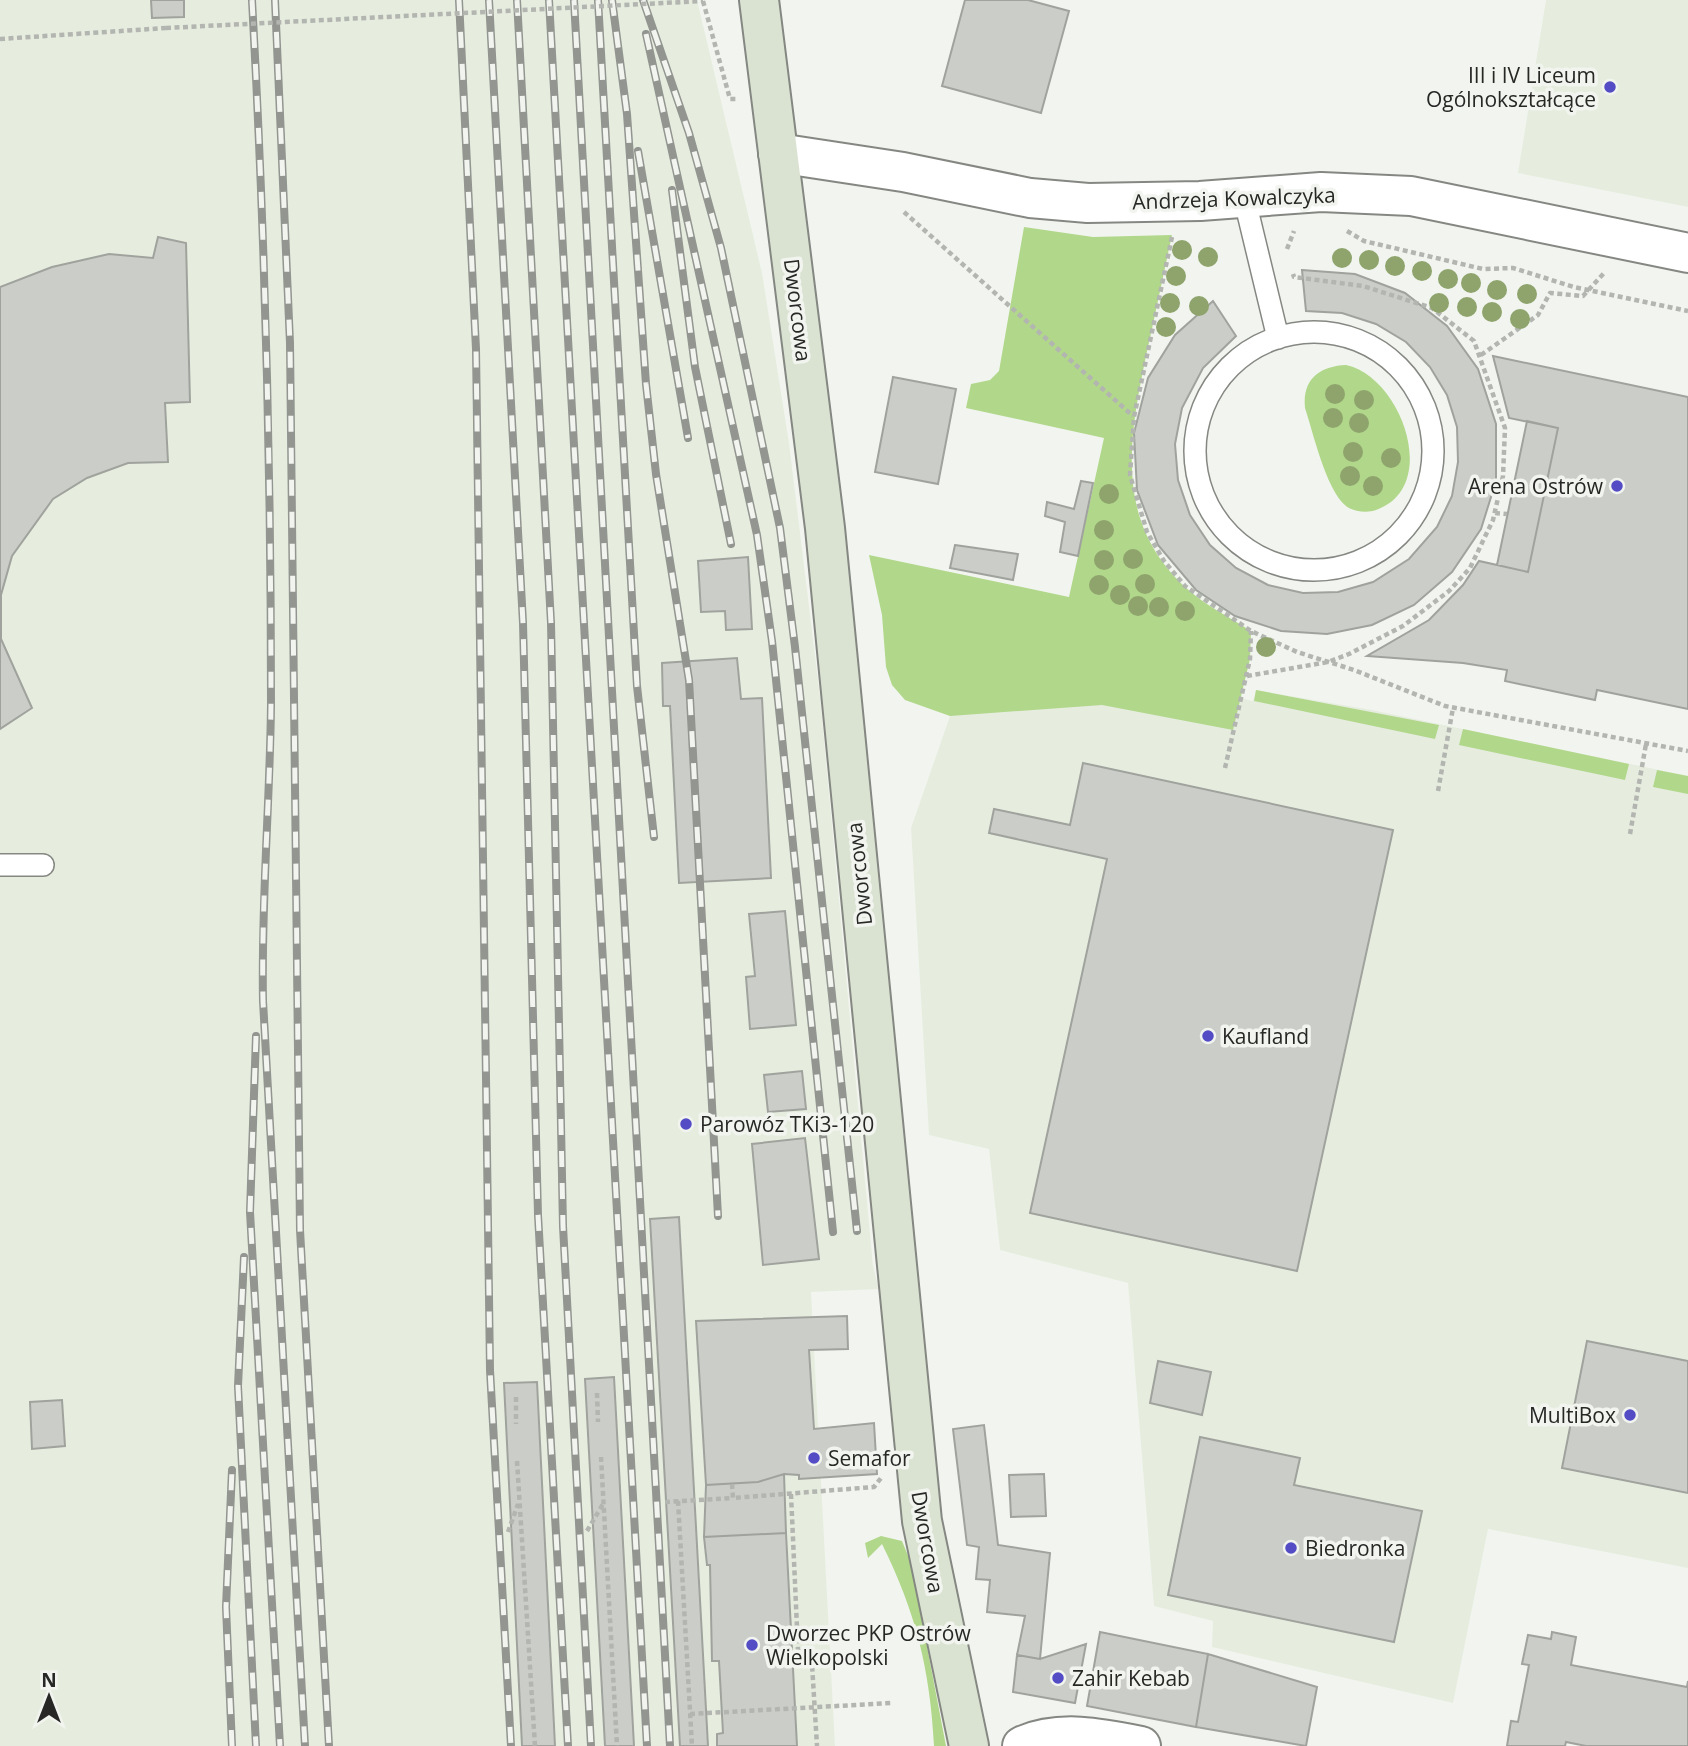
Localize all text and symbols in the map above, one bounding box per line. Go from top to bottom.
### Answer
place label: III i IV Liceum Ogólnokształcące [1426,61,1596,113]
marker: III i IV Liceum Ogólnokształcące [1602,79,1618,95]
street label: Andrzeja Kowalczyka [1132,180,1336,216]
street label: Dworcowa [778,257,818,363]
place label: Arena Ostrów [1468,472,1604,500]
marker: Arena Ostrów [1609,478,1625,494]
street label: Dworcowa [840,821,878,927]
place label: Kaufland [1222,1022,1309,1050]
marker: Kaufland [1200,1028,1216,1044]
place label: Parowóz TKi3-120 [700,1110,874,1138]
marker: Parowóz TKi3-120 [678,1116,694,1132]
place label: MultiBox [1529,1401,1616,1429]
marker: MultiBox [1622,1407,1638,1423]
place label: Semafor [828,1444,911,1472]
marker: Semafor [806,1450,822,1466]
street label: Dworcowa [905,1489,951,1595]
place label: Biedronka [1305,1534,1405,1562]
marker: Biedronka [1283,1540,1299,1556]
place label: Dworzec PKP Ostrów Wielkopolski [766,1619,971,1671]
marker: Dworzec PKP Ostrów Wielkopolski [744,1637,760,1653]
north arrow [14,1662,84,1732]
place label: Zahir Kebab [1072,1664,1190,1692]
text: N [41,1667,57,1693]
marker: Zahir Kebab [1050,1670,1066,1686]

